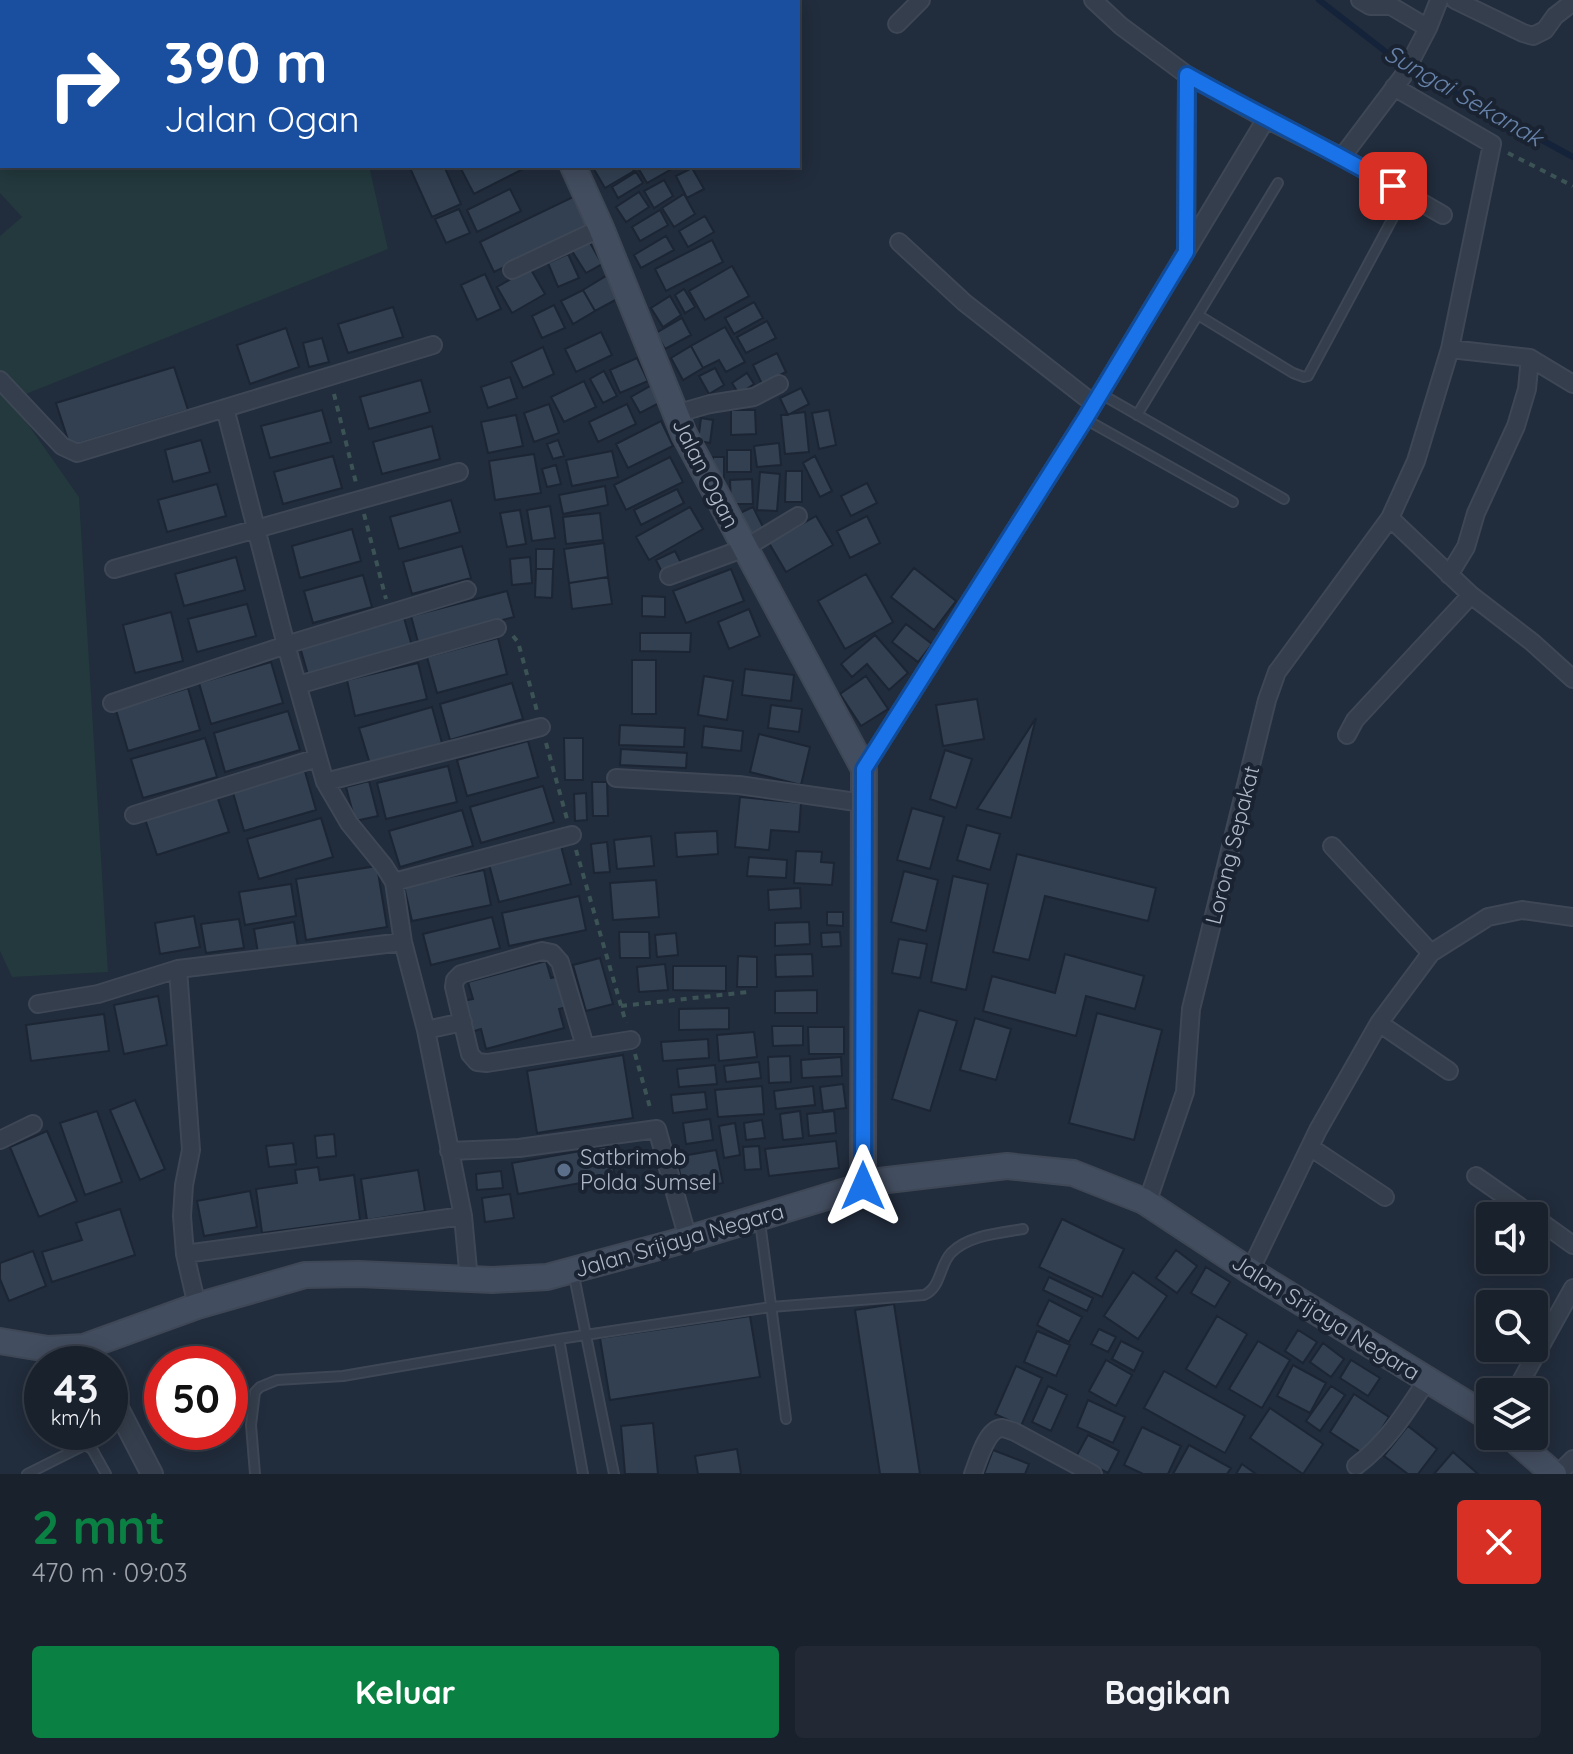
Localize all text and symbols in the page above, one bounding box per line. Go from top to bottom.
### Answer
text: 390 m [164,27,328,97]
icon: right [32,32,136,136]
water label: Sungai Sekanak [1380,38,1550,153]
text: Jalan Ogan [164,96,360,141]
pin [1359,152,1427,220]
icon: arrive [1371,164,1415,208]
street label: Jalan Ogan [666,413,746,533]
street label: Lorong Sepakat [1199,763,1265,927]
place label: Satbrimob Polda Sumsel [580,1143,716,1196]
position arrow [821,1144,905,1228]
marker: Satbrimob Polda Sumsel [555,1161,573,1179]
street label: Jalan Srijaya Negara [571,1197,787,1283]
map controls [1476,1202,1548,1450]
button: sound [1476,1202,1548,1274]
street label: Jalan Srijaya Negara [1227,1248,1425,1386]
button: search [1476,1290,1548,1362]
speed limit sign: 50 [144,1346,248,1450]
text: 43 [54,1363,99,1413]
button: layers [1476,1378,1548,1450]
text: km/h [51,1405,101,1430]
text: 2 mnt [32,1496,165,1556]
button: close [1457,1500,1541,1584]
text: 470 m · 09:03 [32,1556,188,1589]
button: Keluar [32,1646,779,1738]
button: Bagikan [795,1646,1541,1738]

